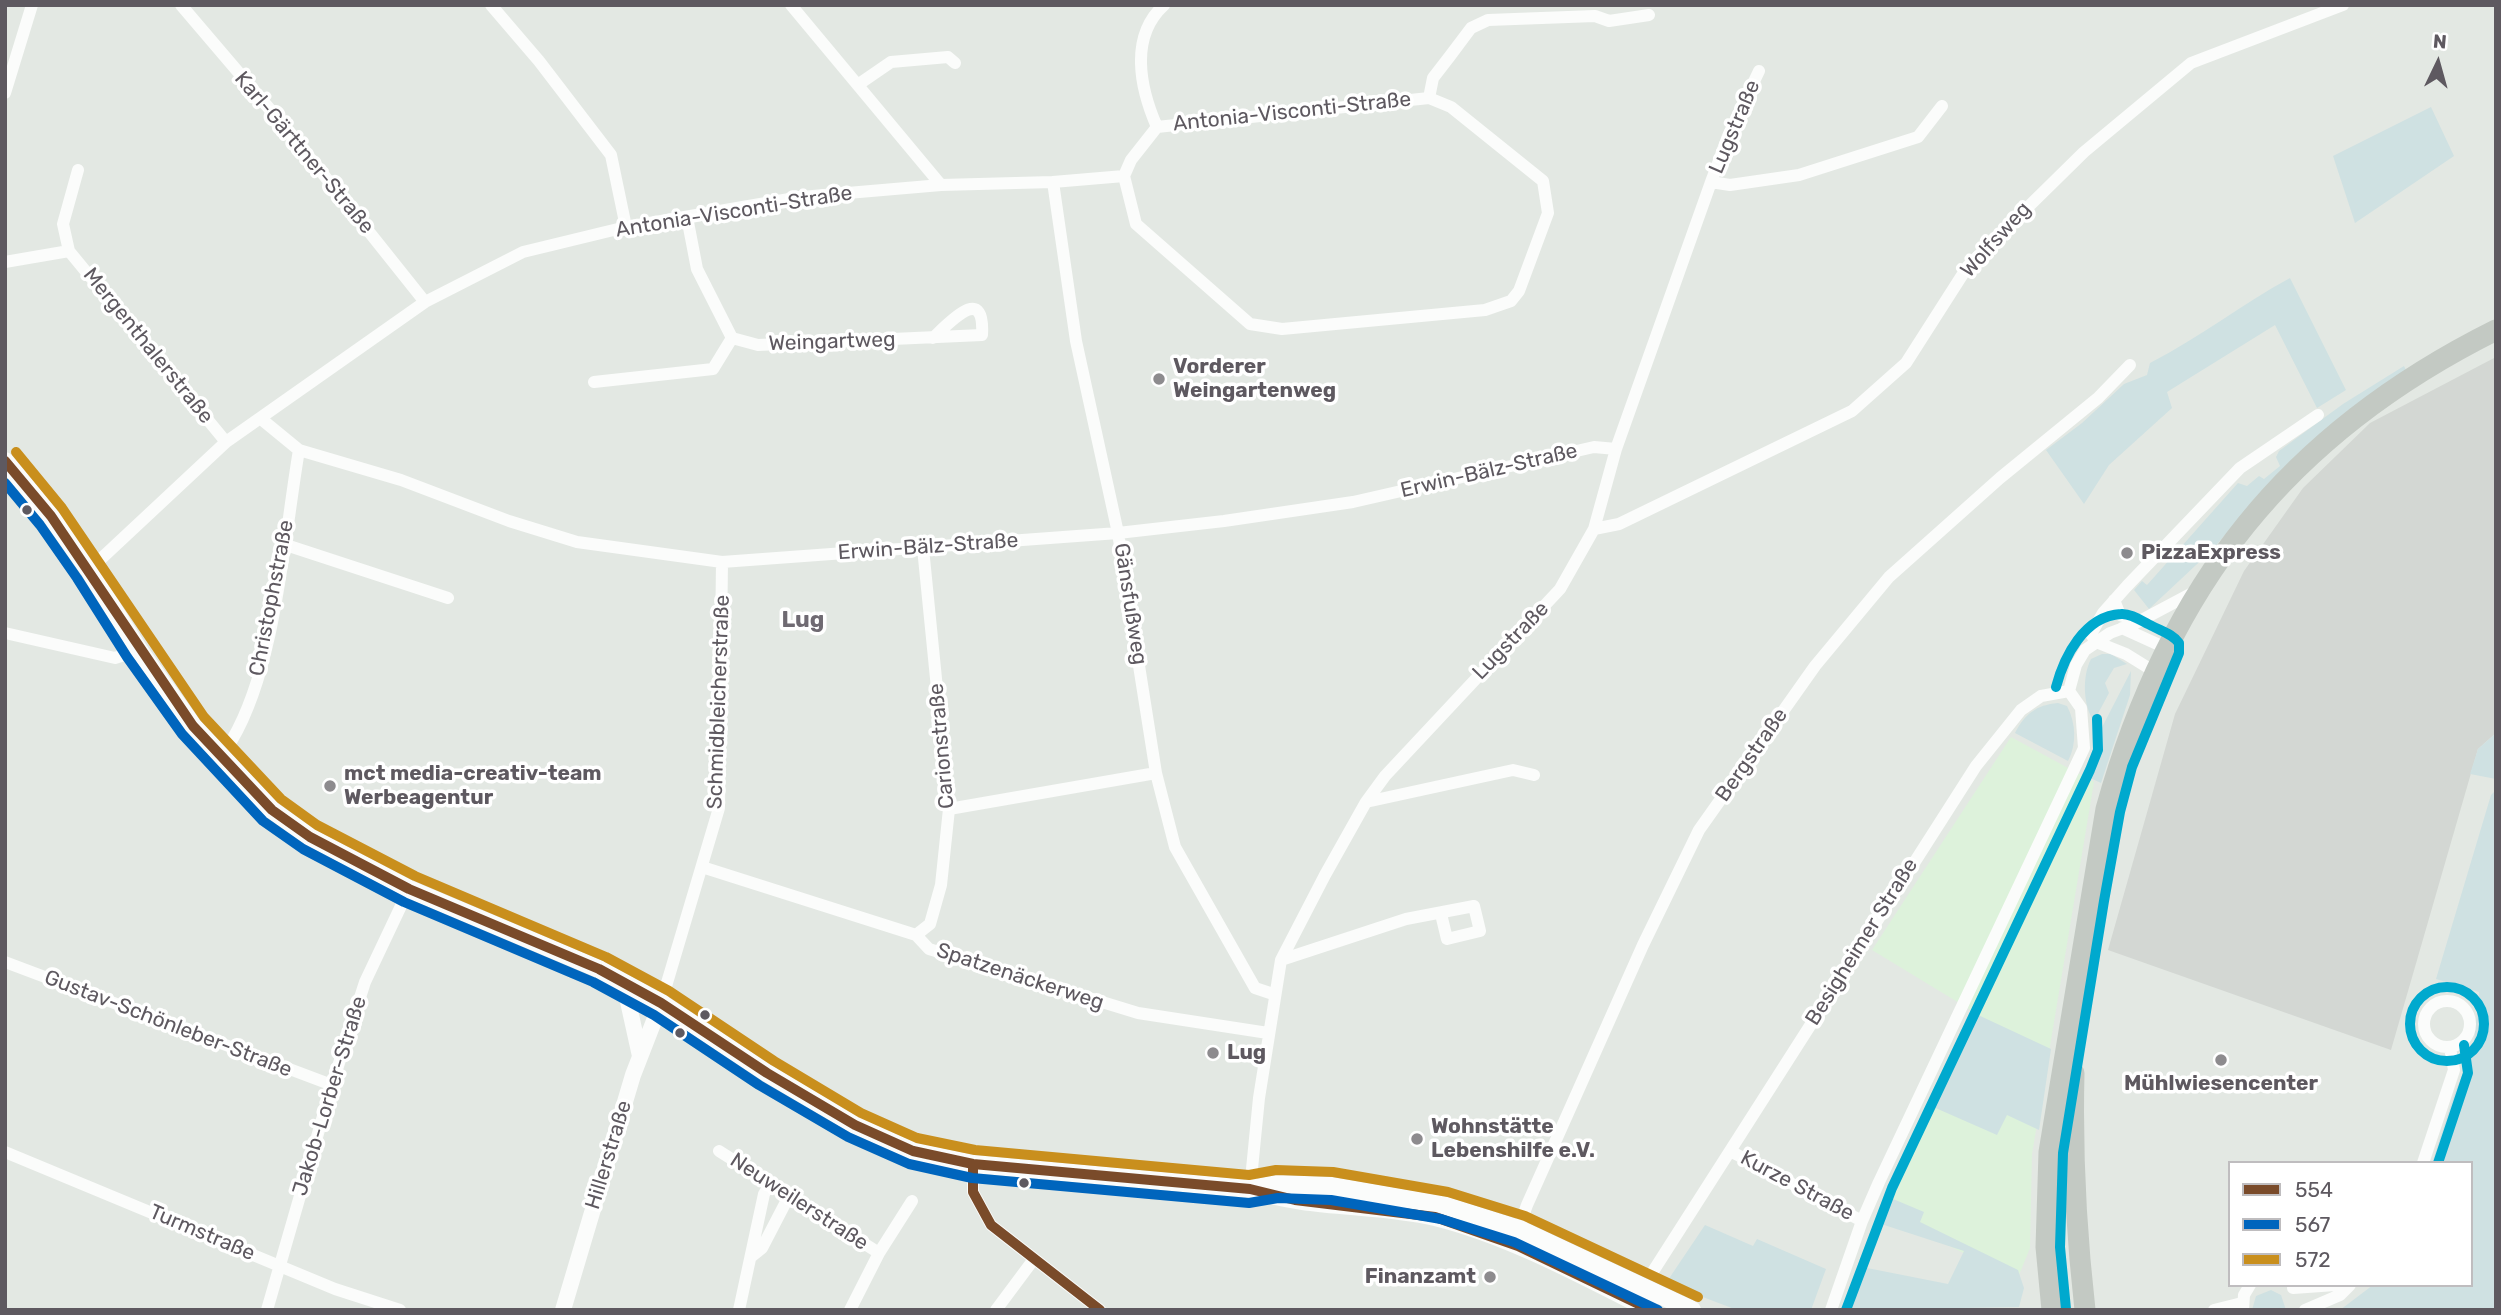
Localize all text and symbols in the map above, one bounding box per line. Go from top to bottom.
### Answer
north arrow [2403,28,2473,98]
text: N [2432,30,2448,54]
street label: Karl-Gärttner-Straße [229,67,379,239]
street label: Lugstraße [1704,76,1766,178]
street label: Antonia-Visconti-Straße [1172,87,1412,137]
street label: Antonia-Visconti-Straße [614,181,854,243]
street label: Wolfsweg [1956,197,2036,283]
street label: Mergenthalerstraße [77,263,219,429]
street label: Weingartweg [768,327,896,357]
place label: Vorderer Weingartenweg [1173,354,1336,404]
marker: Vorderer Weingartenweg [1151,371,1167,387]
street label: Erwin-Bälz-Straße [1398,438,1580,504]
unlabelled marker [20,503,34,517]
street label: Christophstraße [245,518,299,678]
street label: Erwin-Bälz-Straße [837,528,1019,566]
place label: PizzaExpress [2141,540,2281,566]
street label: Gänsfußweg [1108,541,1152,667]
marker: PizzaExpress [2119,545,2135,561]
street label: Schmidbleicherstraße [703,594,735,810]
street label: Lugstraße [1468,597,1554,685]
district label: Lug [782,606,824,634]
street label: Carionstraße [924,682,960,810]
street label: Bergstraße [1711,703,1793,807]
place label: mct media-creativ-team Werbeagentur [344,761,602,811]
marker: mct media-creativ-team Werbeagentur [322,778,338,794]
street label: Besigheimer Straße [1800,854,1924,1030]
street label: Spatzenäckerweg [933,938,1107,1016]
street label: Gustav-Schönleber-Straße [41,965,295,1083]
street label: Jakob-Lorber-Straße [288,993,372,1199]
unlabelled marker [698,1008,712,1022]
unlabelled marker [673,1026,687,1040]
place label: Lug [1227,1040,1266,1066]
marker: Lug [1205,1045,1221,1061]
marker: Mühlwiesencenter [2213,1052,2229,1068]
place label: Mühlwiesencenter [2124,1071,2318,1097]
street label: Hillerstraße [581,1098,637,1212]
place label: Wohnstätte Lebenshilfe e.V. [1431,1114,1595,1164]
marker: Wohnstätte Lebenshilfe e.V. [1409,1131,1425,1147]
street label: Kurze Straße [1736,1146,1858,1226]
street label: Neuweilerstraße [725,1148,873,1256]
legend [2228,1161,2473,1287]
unlabelled marker [1017,1176,1031,1190]
text: 554 [2295,1177,2333,1202]
street label: Turmstraße [145,1199,259,1267]
text: 567 [2295,1212,2330,1237]
text: 572 [2295,1247,2331,1272]
place label: Finanzamt [1365,1264,1476,1290]
marker: Finanzamt [1482,1269,1498,1285]

